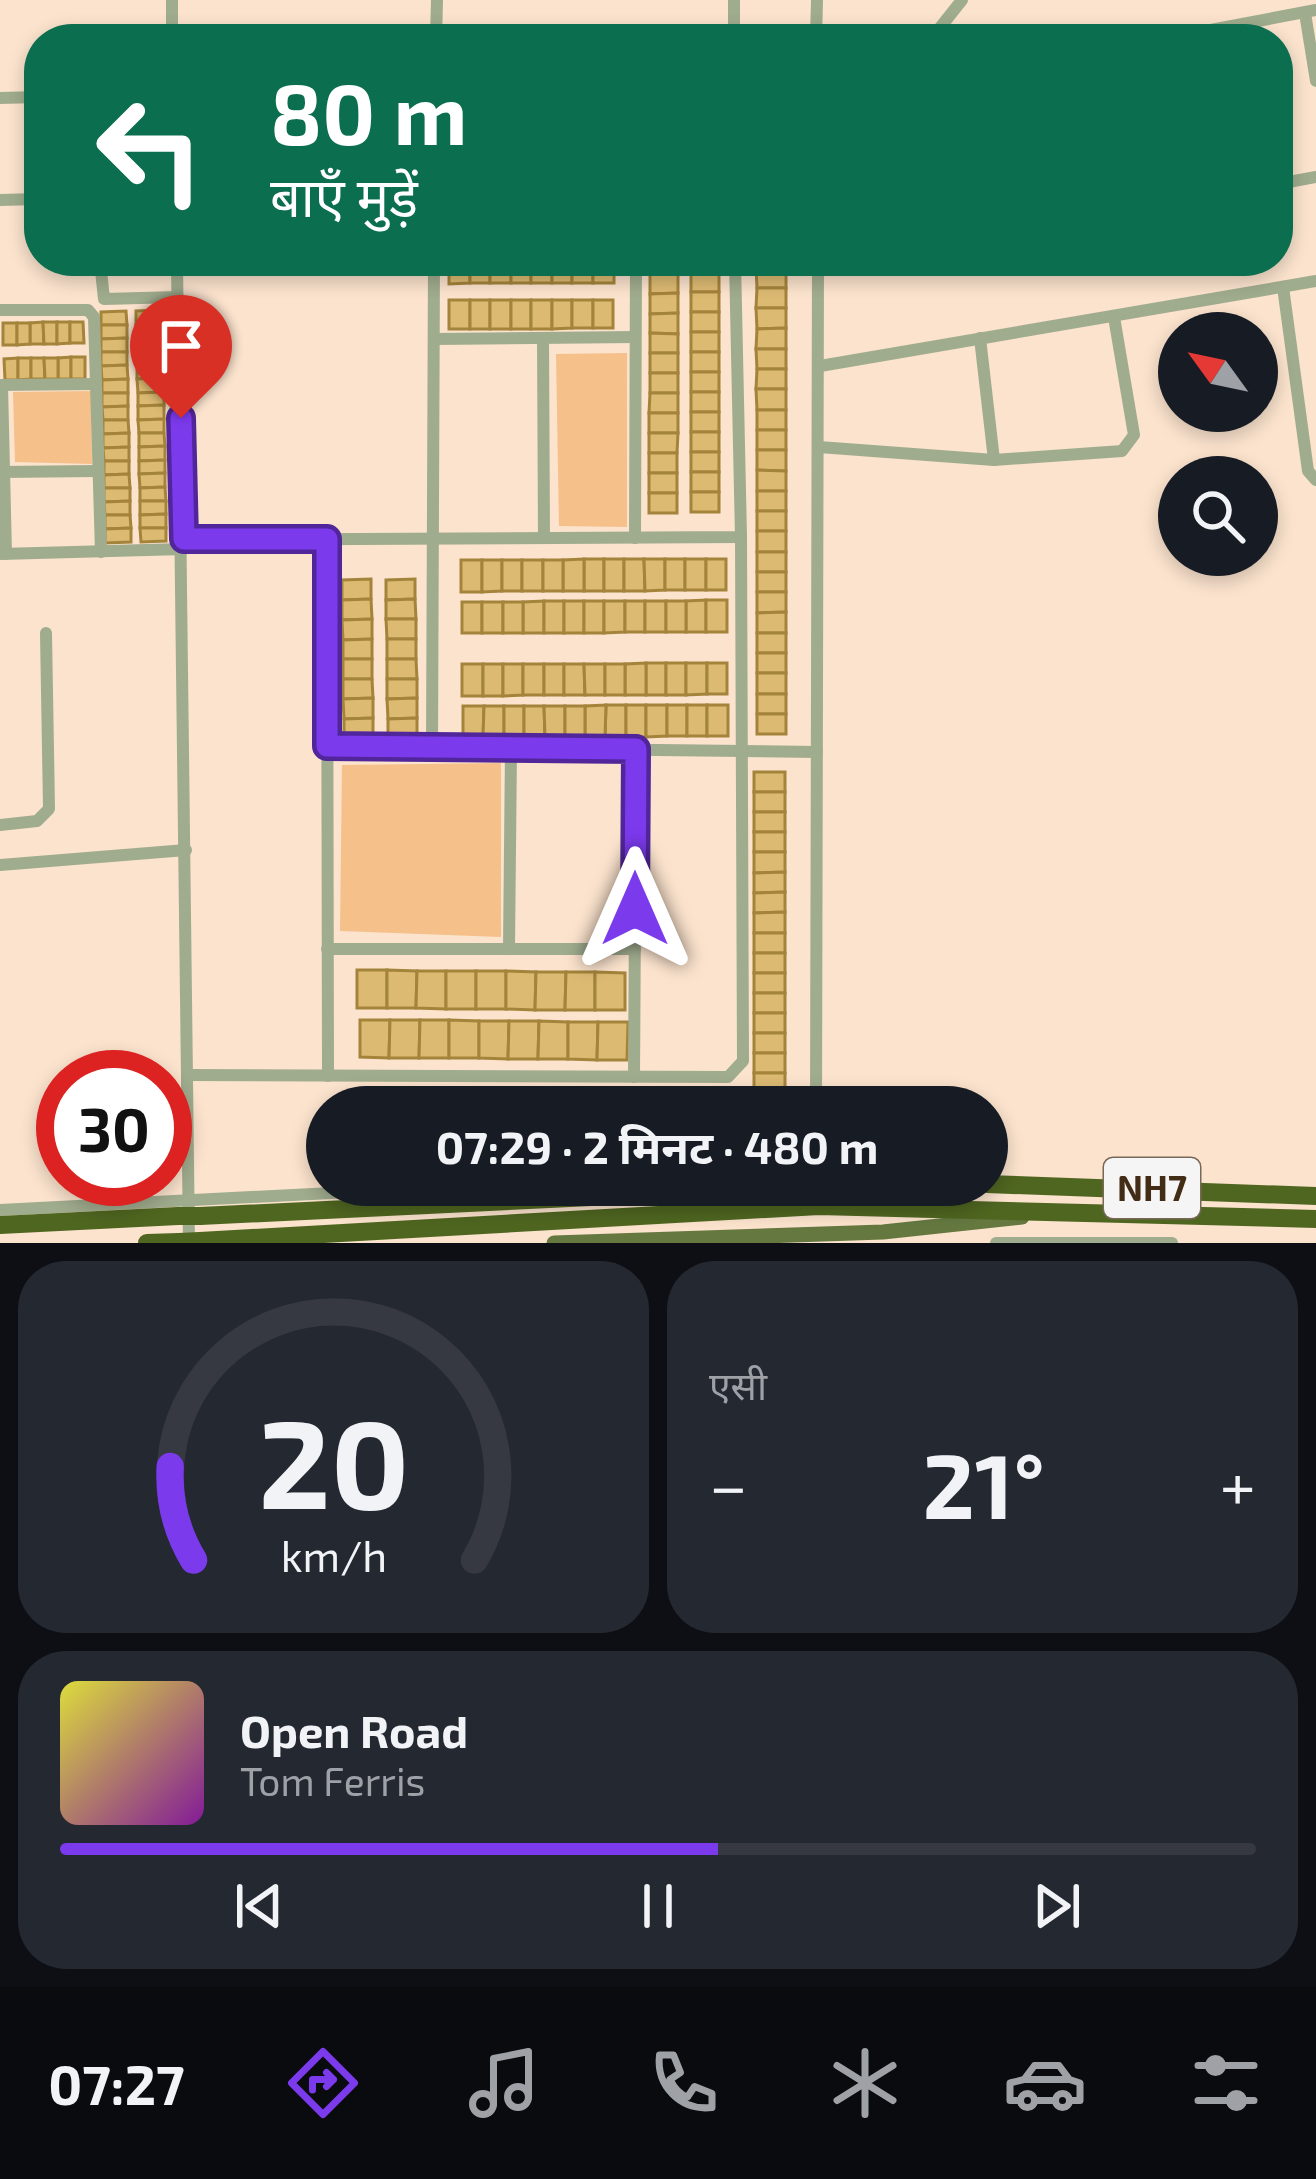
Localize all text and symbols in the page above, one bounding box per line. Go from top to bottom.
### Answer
text: 80 m [270,61,467,162]
icon: left [72,72,228,228]
text: बाएँ मुड़ें [270,163,418,228]
pin [130,295,232,418]
north arrow [1158,312,1278,432]
map controls [1158,312,1278,576]
icon: arrive [148,313,214,379]
button: search [1158,456,1278,576]
position arrow [572,846,698,972]
speed limit sign: 30 [36,1050,192,1206]
text: 07:29 · 2 मिनट · 480 m [436,1119,878,1173]
road number: NH7 [1104,1158,1200,1218]
text: एसी [709,1361,767,1408]
text: 20 [258,1384,409,1534]
text: 21° [923,1429,1045,1537]
text: − [709,1444,748,1523]
text: + [1220,1444,1256,1523]
text: km/h [280,1529,387,1581]
text: Open Road [240,1703,468,1757]
text: Tom Ferris [240,1757,425,1804]
icon: previous [226,1873,292,1939]
icon: pause [625,1873,691,1939]
icon: next [1024,1873,1090,1939]
icon: directions [281,2041,365,2125]
icon: music [462,2041,546,2125]
icon: phone [642,2041,726,2125]
icon: climate [823,2041,907,2125]
icon: car [1003,2041,1087,2125]
icon: filters [1184,2041,1268,2125]
text: 07:27 [48,2051,185,2116]

